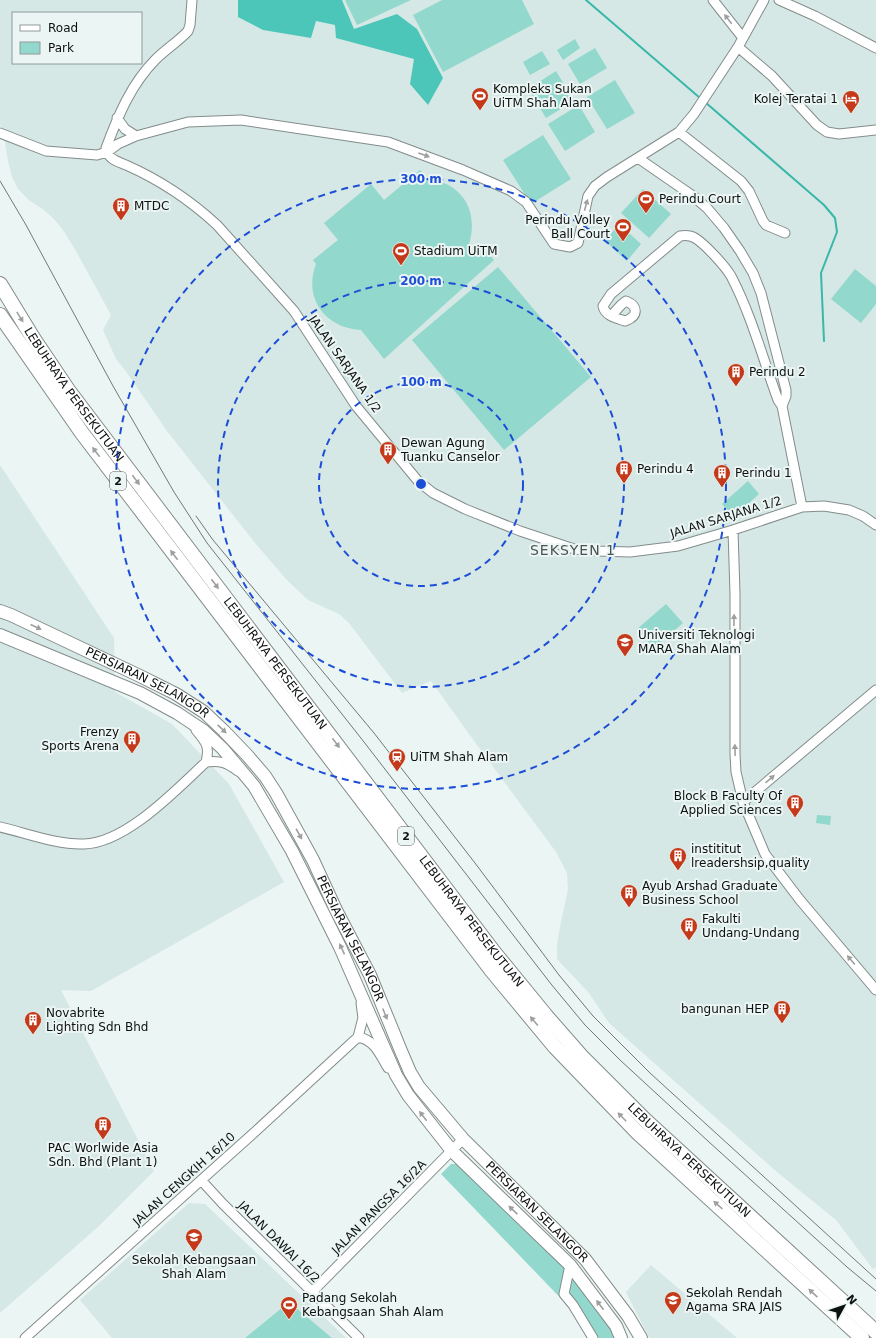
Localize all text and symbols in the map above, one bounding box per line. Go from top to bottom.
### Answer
legend [12,12,142,64]
one-way arrow [724,14,733,25]
text: Road [48,21,78,35]
text: Park [48,41,74,55]
place label: Kompleks Sukan UiTM Shah Alam [493,82,592,110]
sports icon: Kompleks Sukan UiTM Shah Alam [470,86,490,111]
hotel icon: Kolej Teratai 1 [841,89,861,114]
place label: Kolej Teratai 1 [754,92,838,106]
one-way arrow [419,152,431,158]
text: 300 m [400,172,442,186]
sports icon: Perindu Court [636,189,656,214]
place label: Perindu Court [659,192,741,206]
building icon: MTDC [111,196,131,221]
place label: MTDC [134,199,169,213]
one-way arrow [583,199,589,211]
place label: Perindu Volley Ball Court [525,213,610,241]
sports icon: Perindu Volley Ball Court [613,217,633,242]
sports icon: Stadium UiTM [391,241,411,266]
place label: Stadium UiTM [414,244,498,258]
text: 200 m [400,274,442,288]
one-way arrow [17,311,24,323]
street label: JALAN SARJANA 1/2 [306,312,384,415]
street label: LEBUHRAYA PERSEKUTUAN [21,325,127,464]
building icon: Perindu 2 [726,362,746,387]
place label: Perindu 2 [749,365,806,379]
text: 100 m [400,375,442,389]
place label: Dewan Agung Tuanku Canselor [400,436,500,464]
building icon: Dewan Agung Tuanku Canselor [378,440,398,465]
one-way arrow [91,446,100,457]
building icon: Perindu 4 [614,459,634,484]
place label: Perindu 4 [637,462,694,476]
building icon: Perindu 1 [712,463,732,488]
place label: Perindu 1 [735,466,792,480]
road number: 2 [110,472,126,490]
one-way arrow [132,475,140,486]
centre of rings [414,477,428,491]
street label: JALAN SARJANA 1/2 [668,493,783,541]
district label: SEKSYEN 1 [530,542,616,558]
one-way arrow [170,550,179,561]
one-way arrow [210,578,219,589]
street label: LEBUHRAYA PERSEKUTUAN [221,595,330,732]
one-way arrow [731,614,738,626]
one-way arrow [30,624,41,630]
place label: Universiti Teknologi MARA Shah Alam [638,628,755,656]
school or university icon: Universiti Teknologi MARA Shah Alam [615,632,635,657]
street label: PERSIARAN SELANGOR [83,644,212,721]
one-way arrow [218,724,227,733]
place label: Frenzy Sports Arena [41,725,119,753]
building icon: Frenzy Sports Arena [122,729,142,754]
one-way arrow [331,738,339,748]
one-way arrow [732,743,738,756]
station icon: UiTM Shah Alam [387,747,407,772]
place label: UiTM Shah Alam [410,750,508,764]
one-way arrow [764,775,775,784]
place label: Block B Faculty Of Applied Sciences [674,789,783,817]
building icon: Block B Faculty Of Applied Sciences [785,793,805,818]
road number: 2 [398,827,414,845]
one-way arrow [295,828,302,839]
place label: instititut lreadershsip,quality [691,842,810,870]
building icon: instititut lreadershsip,quality [668,846,688,871]
street label: LEBUHRAYA PERSEKUTUAN [416,853,526,990]
street label: PERSIARAN SELANGOR [314,873,387,1003]
place label: Ayub Arshad Graduate Business School [642,879,778,907]
building icon: Ayub Arshad Graduate Business School [619,883,639,908]
place label: Fakulti Undang-Undang [702,912,800,940]
building icon: Fakulti Undang-Undang [679,916,699,941]
one-way arrow [338,943,344,955]
one-way arrow [847,955,856,965]
building icon: bangunan HEP [772,999,792,1024]
place label: bangunan HEP [681,1002,769,1016]
place label: Novabrite Lighting Sdn Bhd [46,1006,148,1034]
one-way arrow [382,1008,388,1019]
building icon: Novabrite Lighting Sdn Bhd [23,1010,43,1035]
one-way arrow [529,1016,538,1027]
street label: LEBUHRAYA PERSEKUTUAN [625,1100,753,1220]
one-way arrow [419,1110,427,1121]
one-way arrow [618,1112,627,1121]
building icon: PAC Worlwide Asia Sdn. Bhd (Plant 1) [93,1115,113,1140]
street label: JALAN CENGKIH 16/10 [129,1129,238,1229]
place label: PAC Worlwide Asia Sdn. Bhd (Plant 1) [48,1141,158,1169]
street label: JALAN PANGSA 16/2A [328,1156,430,1258]
street label: PERSIARAN SELANGOR [483,1158,591,1265]
street label: JALAN DAWAI 16/2 [235,1198,323,1286]
one-way arrow [712,1200,723,1209]
one-way arrow [508,1205,518,1214]
school or university icon: Sekolah Kebangsaan Shah Alam [184,1227,204,1252]
place label: Sekolah Kebangsaan Shah Alam [132,1253,256,1281]
place label: Sekolah Rendah Agama SRA JAIS [686,1286,782,1314]
north arrow [824,1286,864,1326]
one-way arrow [808,1288,818,1297]
school or university icon: Sekolah Rendah Agama SRA JAIS [663,1290,683,1315]
place label: Padang Sekolah Kebangsaan Shah Alam [302,1291,444,1319]
text: N [843,1292,859,1308]
sports icon: Padang Sekolah Kebangsaan Shah Alam [279,1295,299,1320]
one-way arrow [596,1300,605,1311]

